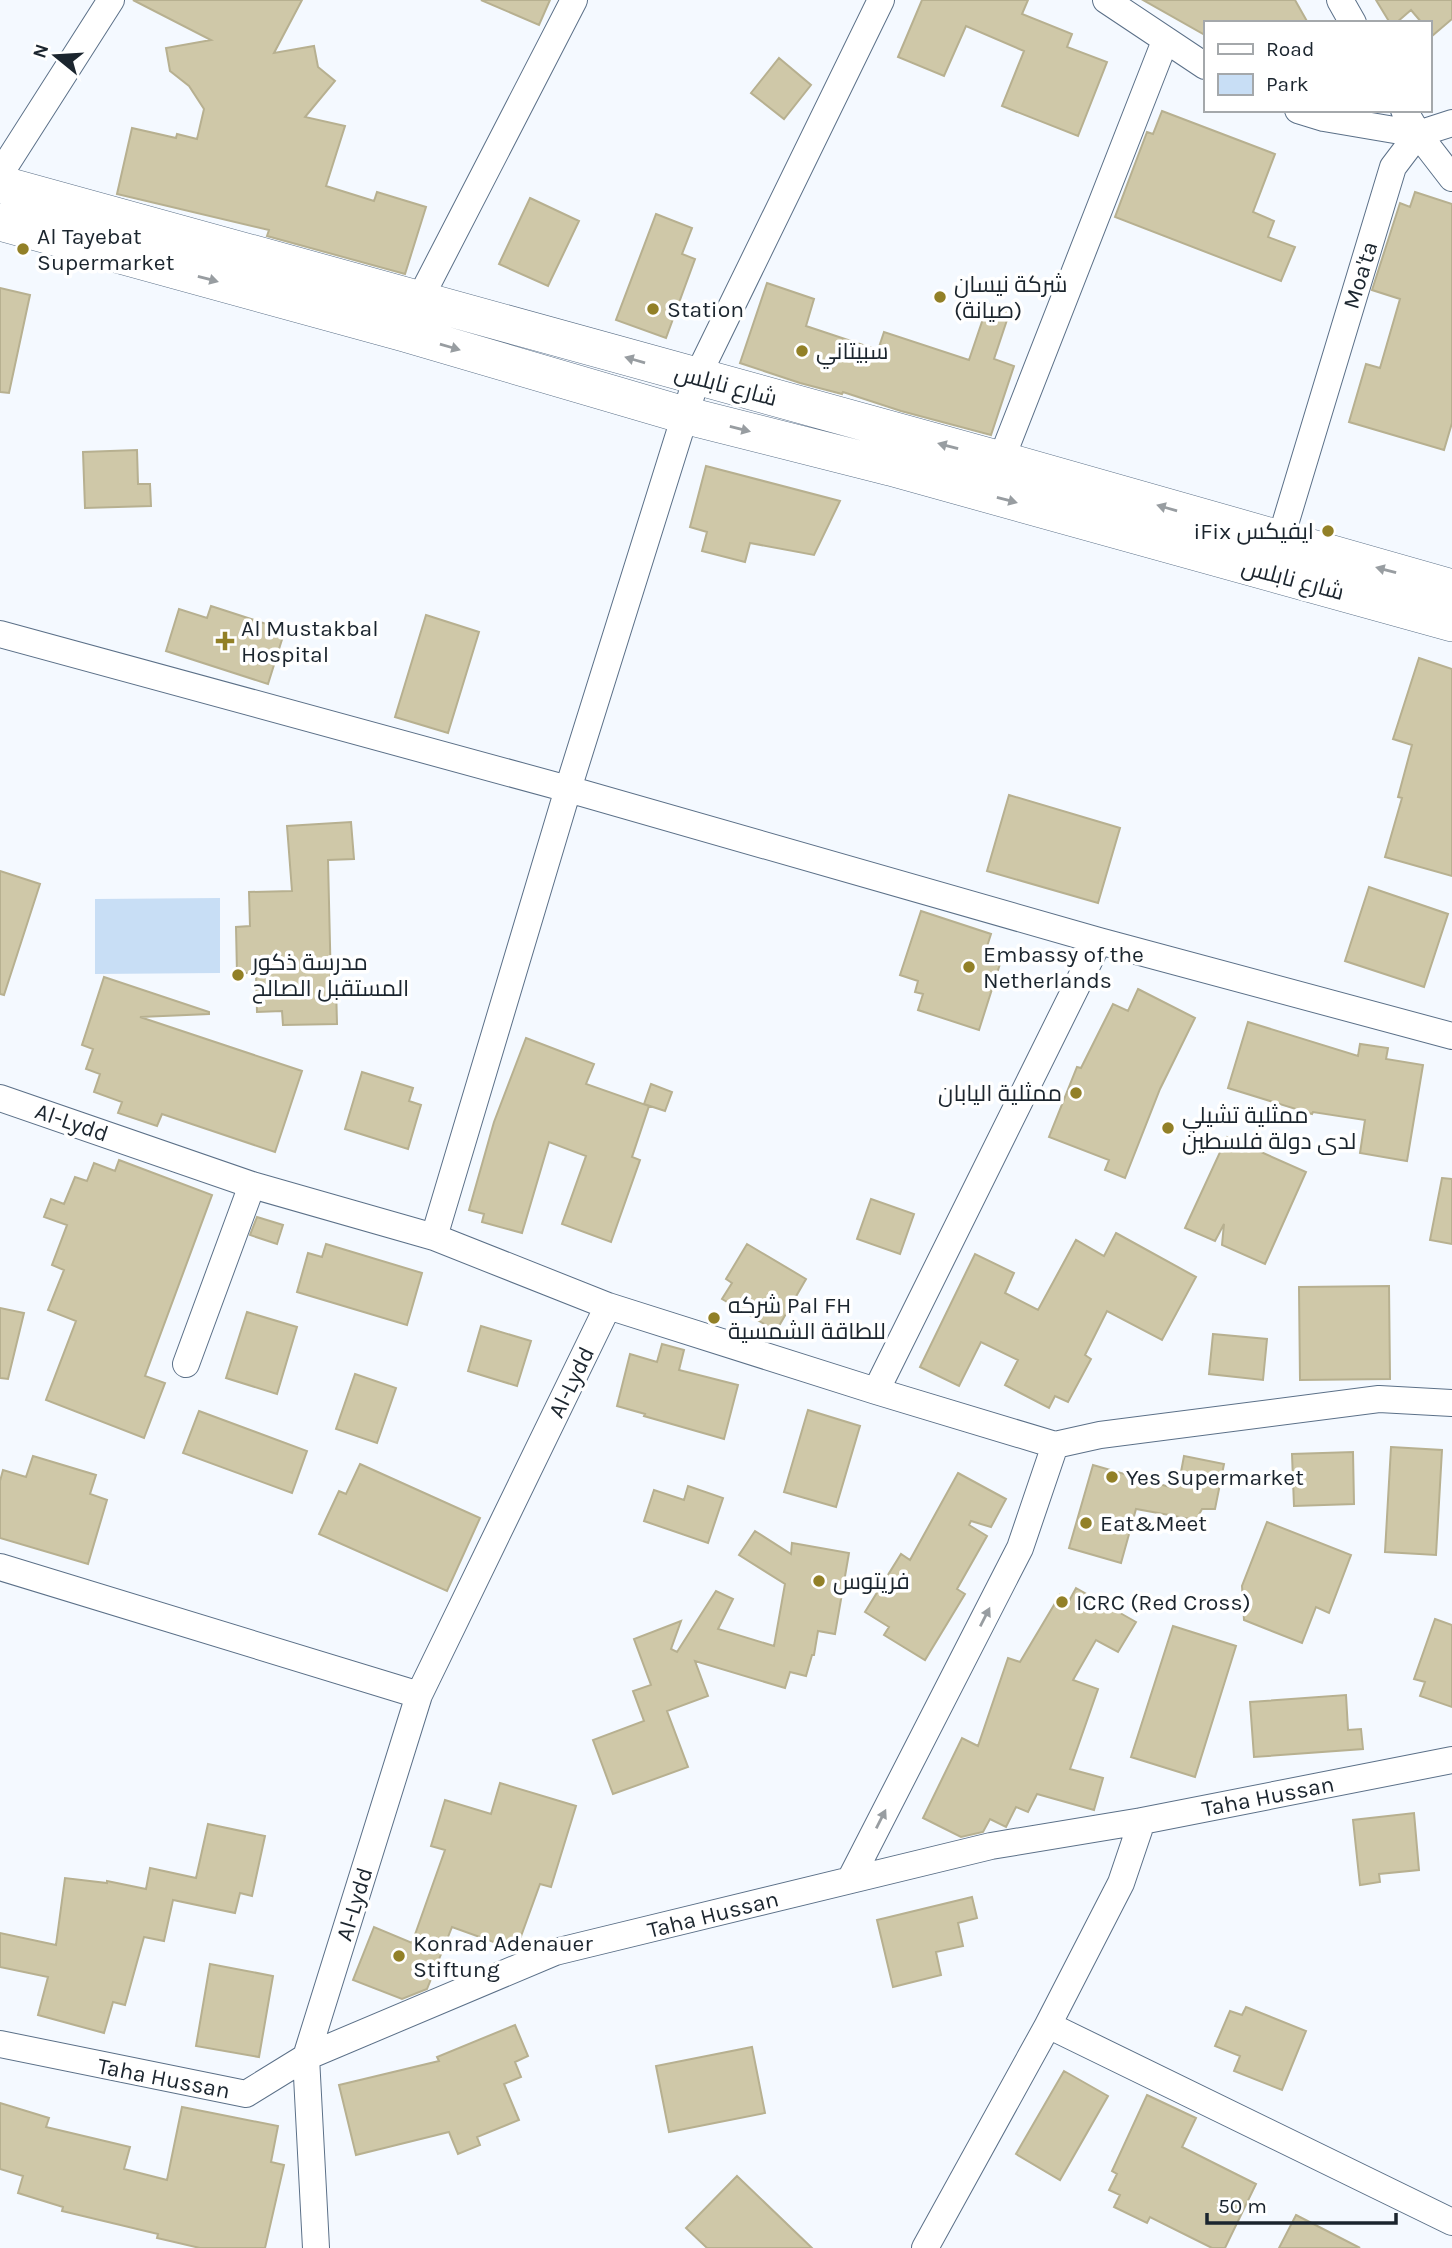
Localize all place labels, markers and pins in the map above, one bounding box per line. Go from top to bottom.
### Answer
place label: Al Tayebat Supermarket [37,223,175,276]
marker: Al Tayebat Supermarket [15,241,31,257]
place label: شركة نيسان (صيانة) [954,271,1067,324]
marker: شركة نيسان (صيانة) [932,289,948,305]
place label: Station [667,296,744,323]
marker: Station [645,301,661,317]
place label: سبيتاني [816,338,889,369]
marker: سبيتاني [794,343,810,359]
place label: iFix ايفيكس [1193,518,1314,545]
marker: iFix ايفيكس [1320,523,1336,539]
place label: Al Mustakbal Hospital [241,615,379,668]
marker: Al Mustakbal Hospital [215,631,235,651]
place label: Embassy of the Netherlands [983,941,1144,994]
place label: مدرسة ذكور المستقبل الصالح [250,949,409,1004]
marker: Embassy of the Netherlands [961,959,977,975]
marker: مدرسة ذكور المستقبل الصالح [230,967,246,983]
place label: ممثلية اليابان [938,1080,1062,1107]
marker: ممثلية اليابان [1068,1085,1084,1101]
place label: ممثلية تشيلي لدى دولة فلسطين [1182,1102,1356,1155]
marker: ممثلية تشيلي لدى دولة فلسطين [1160,1120,1176,1136]
place label: شركه Pal FH للطاقة الشمسية [728,1292,886,1345]
marker: شركه Pal FH للطاقة الشمسية [706,1310,722,1326]
place label: Yes Supermarket [1126,1464,1304,1491]
marker: Yes Supermarket [1104,1469,1120,1485]
place label: Eat&Meet [1100,1510,1207,1537]
marker: Eat&Meet [1078,1515,1094,1531]
place label: فريتوس [833,1568,910,1595]
marker: فريتوس [811,1573,827,1589]
place label: ICRC (Red Cross) [1076,1589,1251,1616]
marker: ICRC (Red Cross) [1054,1594,1070,1610]
place label: Konrad Adenauer Stiftung [413,1930,593,1983]
marker: Konrad Adenauer Stiftung [391,1948,407,1964]

